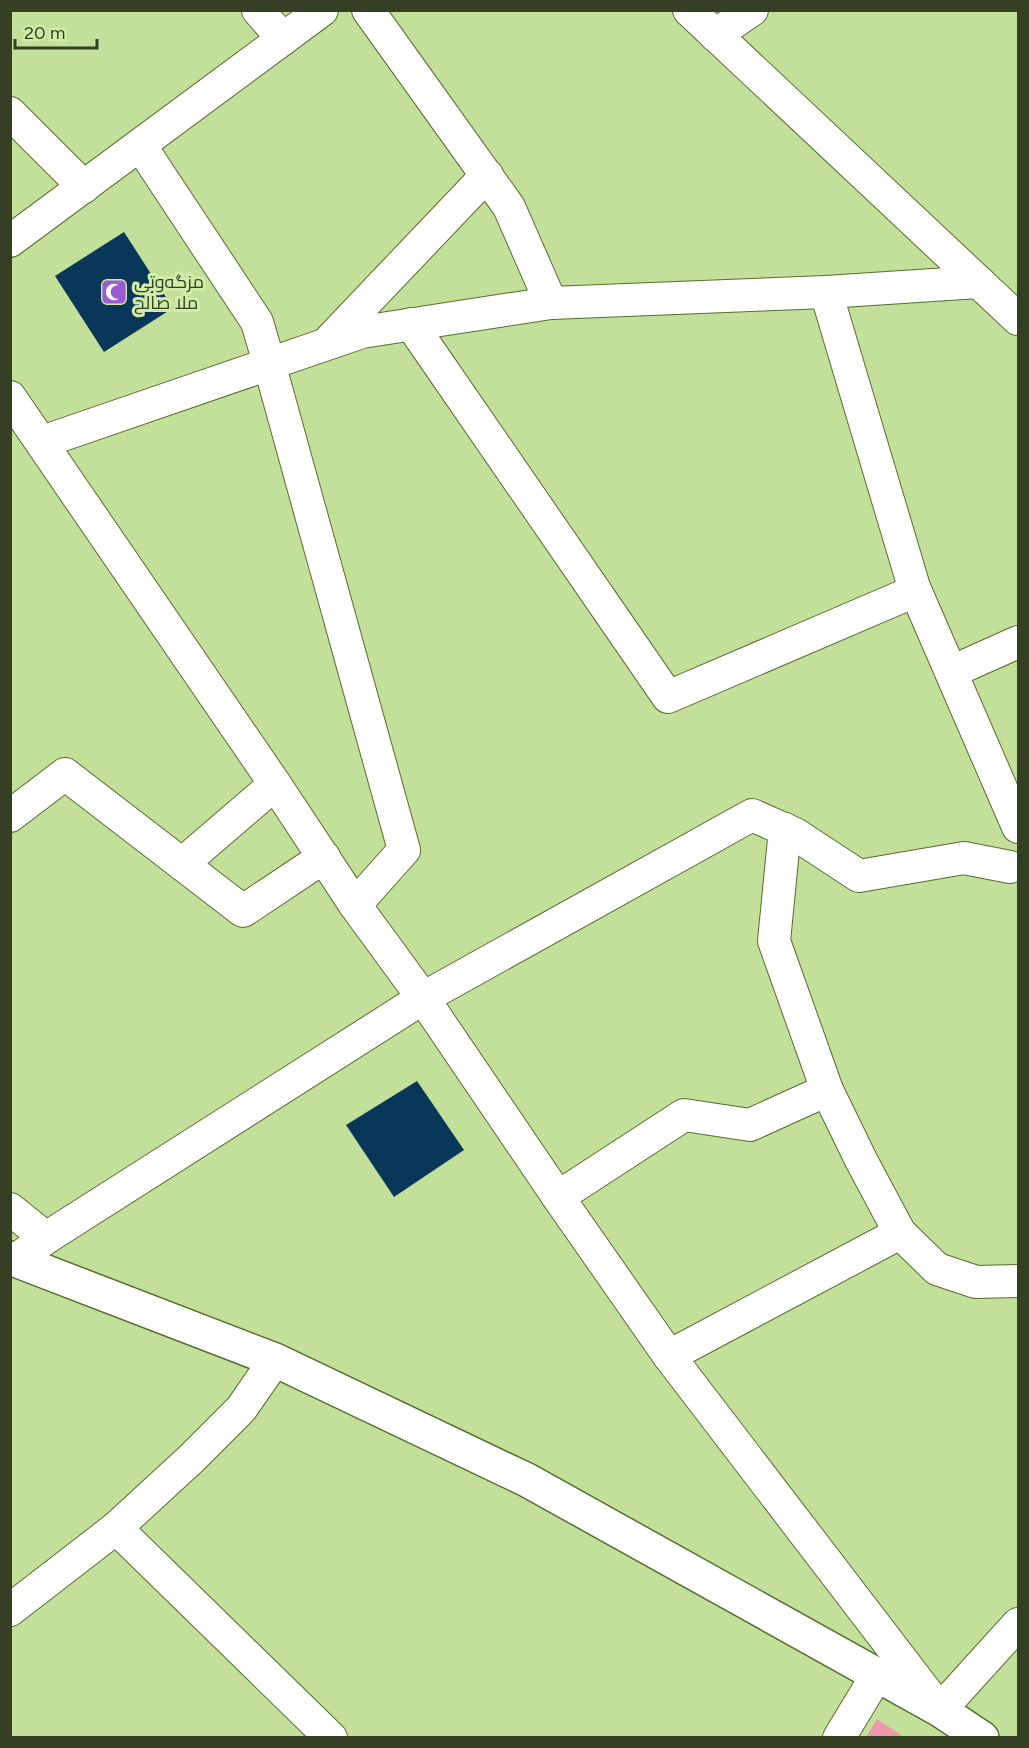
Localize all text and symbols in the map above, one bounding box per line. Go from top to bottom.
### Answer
scale bar [15,12,98,50]
text: 20 m [24,22,65,44]
place label: مزگه‌وتی ملا صالح [134,271,204,315]
mosque icon: مزگه‌وتی ملا صالح [99,277,129,307]

